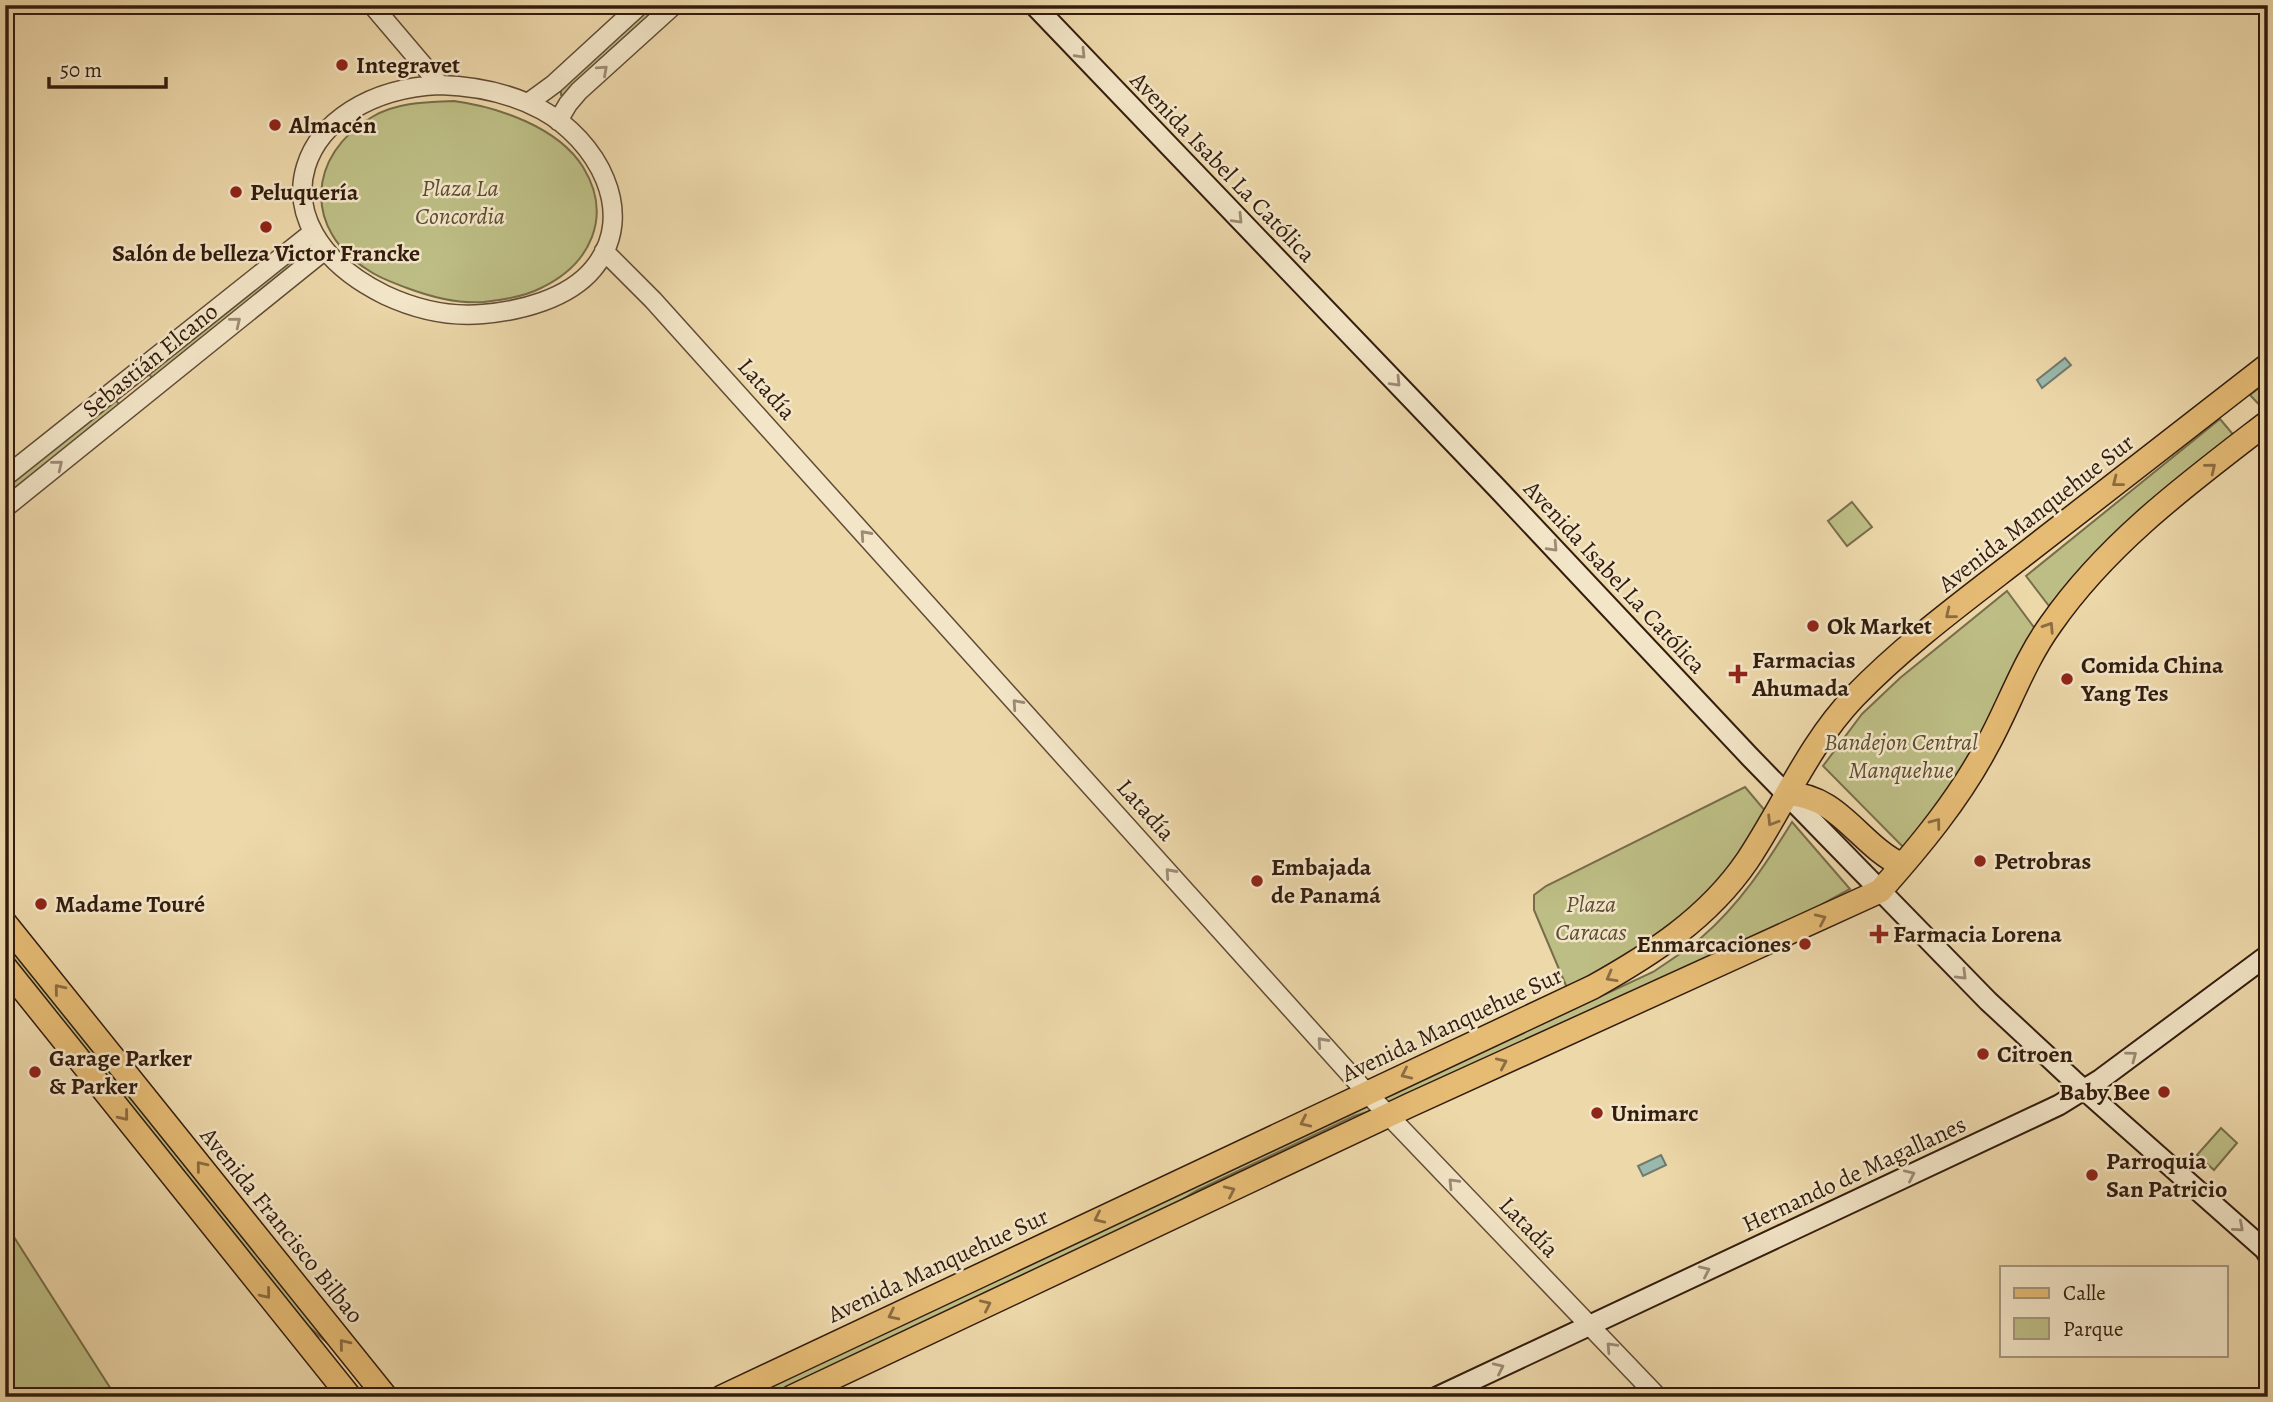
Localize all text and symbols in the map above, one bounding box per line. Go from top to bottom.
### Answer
scale bar [49,46,166,90]
one-way arrow [1072,46,1085,59]
place label: Integravet [356,49,460,81]
text: 50 m [60,56,102,84]
marker: Integravet [334,57,350,73]
street label: Avenida Isabel La Católica [1123,64,1323,270]
one-way arrow [595,65,608,78]
place label: Almacén [288,109,377,141]
marker: Almacén [267,117,283,133]
park label: Plaza La Concordia [415,172,505,232]
place label: Peluquería [250,176,359,208]
marker: Peluquería [228,184,244,200]
one-way arrow [1230,211,1243,224]
marker: Salón de belleza Victor Francke [258,219,274,235]
place label: Salón de belleza Victor Francke [112,237,420,269]
street label: Sebastián Elcano [75,295,225,425]
one-way arrow [227,318,240,330]
street label: Latadía [731,351,804,428]
one-way arrow [1388,374,1401,387]
street label: Avenida Manquehue Sur [1931,426,2140,600]
one-way arrow [50,461,63,473]
one-way arrow [2203,463,2215,476]
street label: Avenida Isabel La Católica [1516,473,1714,681]
one-way arrow [2113,474,2125,487]
one-way arrow [861,530,873,543]
one-way arrow [1545,539,1557,552]
one-way arrow [1946,605,1958,618]
place label: Ok Market [1827,610,1932,642]
marker: Ok Market [1805,618,1821,634]
one-way arrow [2041,621,2054,634]
place label: Farmacias Ahumada [1751,644,1856,704]
place label: Comida China Yang Tes [2080,649,2224,709]
marker: Farmacias Ahumada [1730,666,1746,682]
marker: Comida China Yang Tes [2059,671,2075,687]
one-way arrow [1013,699,1025,712]
park label: Bandejon Central Manquehue [1824,726,1978,786]
street label: Latadía [1110,772,1183,849]
one-way arrow [1768,813,1781,826]
one-way arrow [1928,819,1941,831]
place label: Petrobras [1994,845,2091,877]
place label: Embajada de Panamá [1271,851,1381,911]
marker: Petrobras [1972,853,1988,869]
one-way arrow [1165,868,1178,881]
marker: Embajada de Panamá [1249,873,1265,889]
place label: Madame Touré [55,888,205,920]
park label: Plaza Caracas [1555,888,1627,948]
marker: Madame Touré [33,896,49,912]
one-way arrow [1814,913,1826,927]
place label: Farmacia Lorena [1893,918,2062,950]
marker: Farmacia Lorena [1871,926,1887,942]
place label: Enmarcaciones [1637,928,1791,960]
marker: Enmarcaciones [1797,936,1813,952]
street label: Avenida Manquehue Sur [1336,959,1568,1090]
one-way arrow [1954,967,1967,980]
one-way arrow [1606,968,1618,982]
one-way arrow [54,984,67,997]
one-way arrow [1317,1037,1330,1050]
place label: Citroen [1997,1038,2073,1070]
place label: Garage Parker & Parker [49,1042,192,1102]
marker: Citroen [1975,1046,1991,1062]
one-way arrow [2124,1052,2137,1065]
one-way arrow [1495,1057,1507,1071]
marker: Garage Parker & Parker [27,1064,43,1080]
one-way arrow [1400,1066,1413,1080]
place label: Baby Bee [2059,1076,2150,1108]
marker: Baby Bee [2156,1084,2172,1100]
place label: Unimarc [1611,1097,1699,1129]
marker: Unimarc [1589,1105,1605,1121]
street label: Hernando de Magallanes [1737,1108,1971,1240]
one-way arrow [116,1109,129,1121]
one-way arrow [1300,1114,1312,1128]
street label: Avenida Francisco Bilbao [192,1120,371,1330]
place label: Parroquia San Patricio [2106,1145,2227,1205]
one-way arrow [197,1162,209,1175]
marker: Parroquia San Patricio [2084,1167,2100,1183]
one-way arrow [1903,1169,1916,1183]
one-way arrow [1449,1178,1462,1191]
one-way arrow [1223,1185,1235,1199]
street label: Latadía [1492,1190,1567,1265]
street label: Avenida Manquehue Sur [822,1200,1054,1331]
one-way arrow [1094,1209,1106,1223]
one-way arrow [2231,1219,2244,1231]
one-way arrow [1698,1266,1710,1280]
legend [2000,1266,2228,1356]
text: Calle [2063,1279,2106,1307]
one-way arrow [258,1286,271,1299]
one-way arrow [979,1299,991,1313]
one-way arrow [888,1307,900,1321]
text: Parque [2063,1315,2123,1343]
one-way arrow [339,1339,352,1351]
one-way arrow [1606,1342,1619,1355]
one-way arrow [1492,1362,1504,1376]

